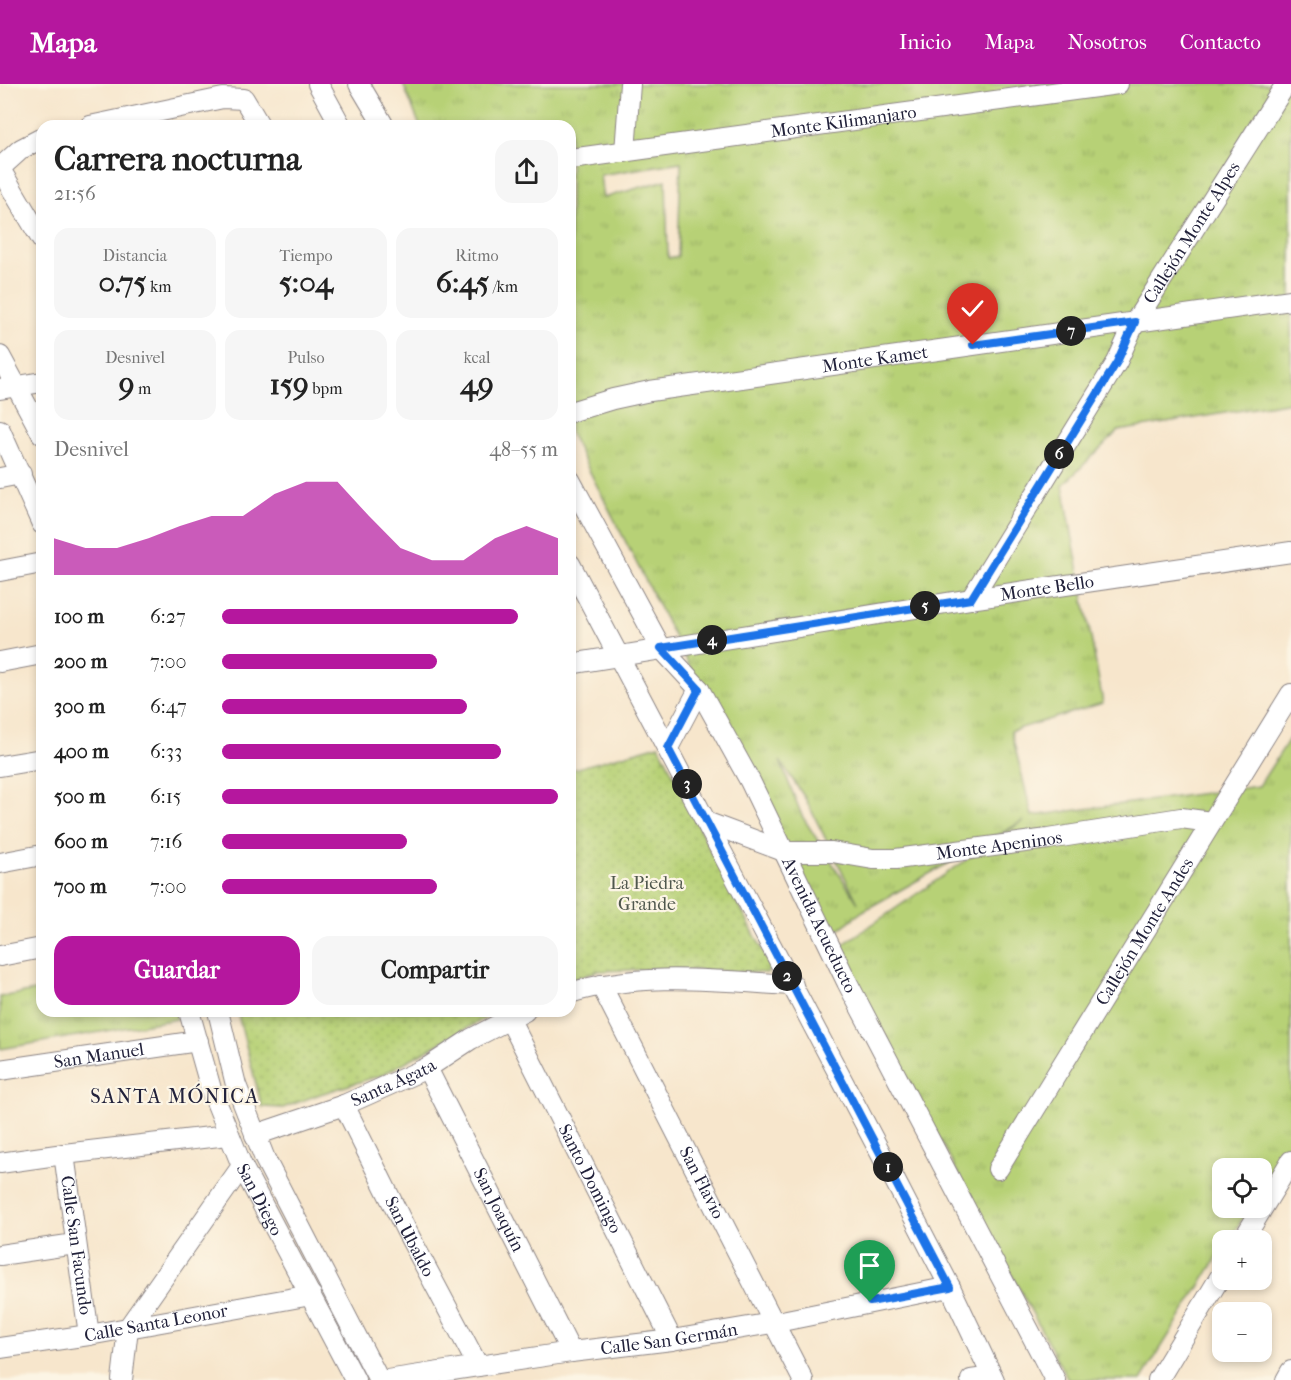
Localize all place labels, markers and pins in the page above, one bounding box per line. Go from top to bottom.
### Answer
pin [947,283,998,345]
pin: 7 [1056,316,1086,346]
pin: 6 [1044,439,1074,469]
pin: 5 [910,591,940,621]
pin: 4 [697,625,727,655]
pin: 3 [672,769,702,799]
pin: 2 [772,961,802,991]
pin: 1 [873,1152,903,1182]
pin [844,1240,895,1302]

